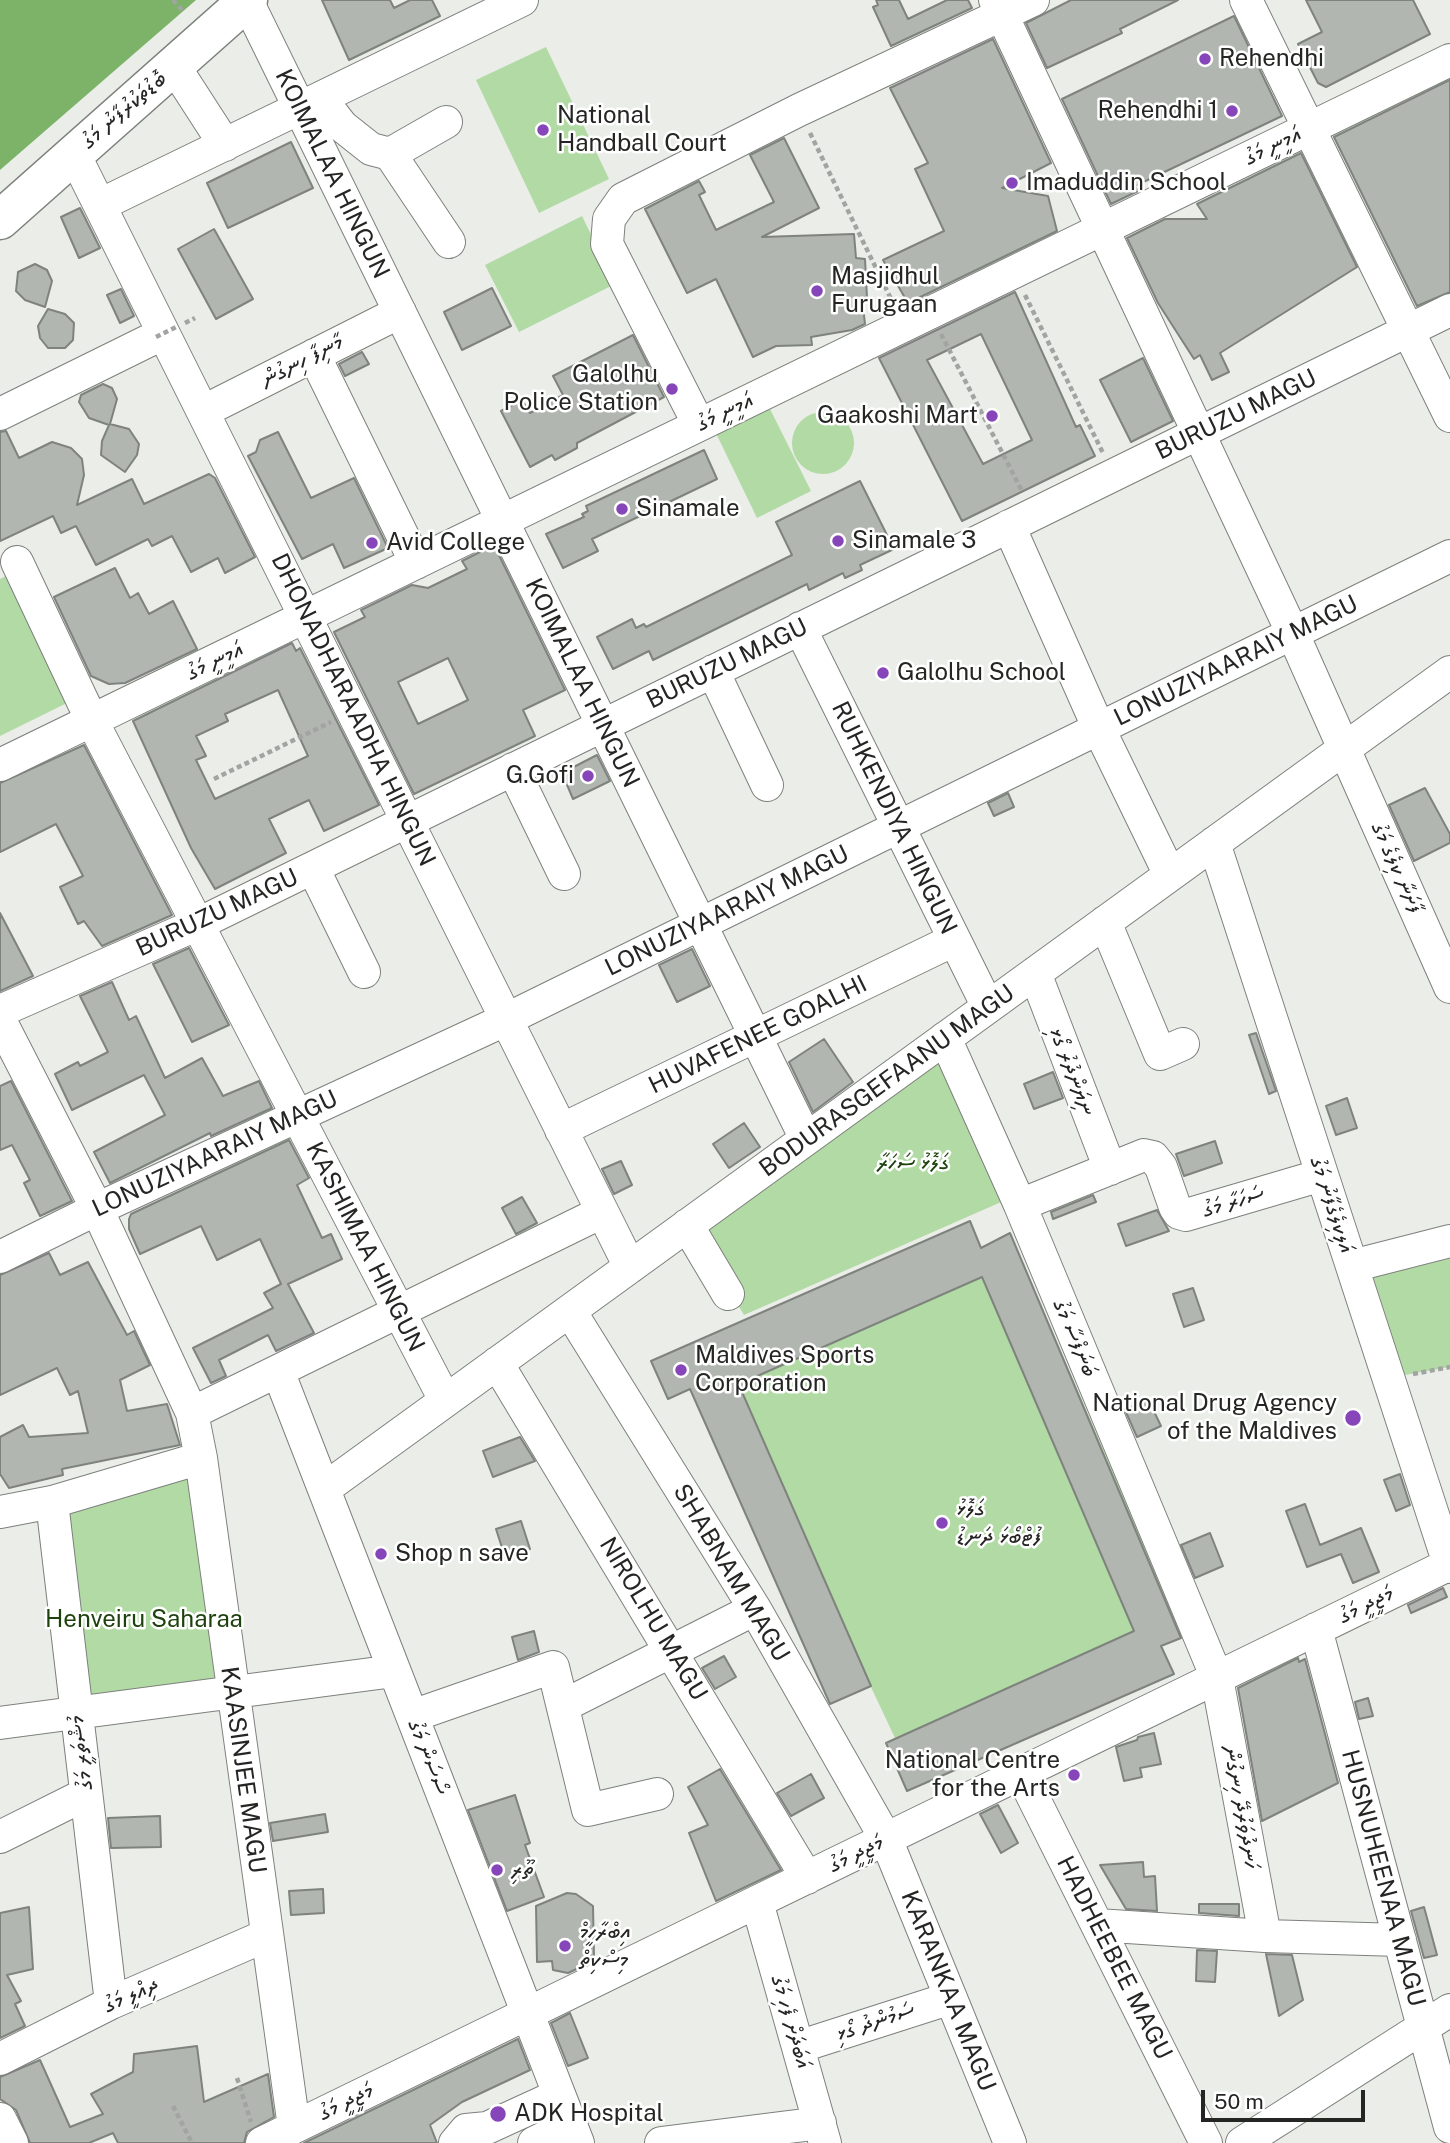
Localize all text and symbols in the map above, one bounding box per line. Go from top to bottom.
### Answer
place label: Rehendhi [1219,45,1324,73]
marker: Rehendhi [1197,51,1213,67]
street label: ބޮޑުތަކުރުފާނު މަގު [75,65,173,155]
street label: KOIMALAA HINGUN [269,65,395,283]
place label: Rehendhi 1 [1097,97,1218,125]
place label: National Handball Court [557,102,727,158]
marker: Rehendhi 1 [1224,103,1240,119]
street label: އަމީނީ މަގު [1240,120,1306,172]
marker: National Handball Court [535,122,551,138]
place label: Imaduddin School [1026,169,1227,197]
marker: Imaduddin School [1004,175,1020,191]
place label: Masjidhul Furugaan [831,263,940,319]
marker: Masjidhul Furugaan [809,283,825,299]
street label: މާނިފާ ހިނގުން [256,328,348,394]
place label: Galolhu Police Station [504,361,658,417]
street label: BURUZU MAGU [1151,364,1321,466]
marker: Galolhu Police Station [664,381,680,397]
street label: އަމީނީ މަގު [692,386,758,438]
place label: Gaakoshi Mart [817,402,978,430]
marker: Gaakoshi Mart [984,408,1000,424]
place label: Sinamale [636,495,740,523]
marker: Sinamale [614,501,630,517]
place label: Sinamale 3 [852,527,976,555]
place label: Avid College [386,529,525,557]
marker: Sinamale 3 [830,533,846,549]
marker: Avid College [364,535,380,551]
street label: DHONADHARAADHA HINGUN [265,549,441,871]
street label: KOIMALAA HINGUN [519,574,645,792]
street label: LONUZIYAARAIY MAGU [1110,589,1362,733]
street label: BURUZU MAGU [642,613,812,715]
street label: އަމީނީ މަގު [182,635,248,687]
place label: Galolhu School [897,659,1066,687]
marker: Galolhu School [875,665,891,681]
street label: RUHKENDIYA HINGUN [825,697,963,939]
place label: G.Gofi [506,762,574,790]
marker: G.Gofi [580,768,596,784]
street label: ފާށަނާ ކިލެގެ މަގު [1364,818,1430,918]
street label: LONUZIYAARAIY MAGU [601,839,853,983]
street label: BURUZU MAGU [131,863,303,963]
street label: HUVAFENEE GOALHI [644,970,872,1100]
street label: BODURASGEFAANU MAGU [754,979,1020,1183]
street label: ނިޔަންދުރު ގޯޅި [1042,1023,1102,1119]
street label: LONUZIYAARAIY MAGU [88,1084,342,1224]
street label: KASHIMAA HINGUN [300,1137,430,1357]
park label: ގަލޮޅު ސަހަރާ [877,1149,949,1177]
street label: އަލިކިލެގެފާނު މަގު [1303,1153,1361,1257]
street label: ސަހަރާ މަގު [1199,1180,1267,1224]
street label: ބަނަފްސާ މަގު [1046,1295,1104,1381]
place label: Maldives Sports Corporation [695,1342,874,1398]
marker: Maldives Sports Corporation [673,1362,689,1378]
place label: National Drug Agency of the Maldives [1092,1390,1337,1446]
marker: National Drug Agency of the Maldives [1343,1408,1363,1428]
street label: SHABNAM MAGU [667,1479,795,1667]
place label: ގަލޮޅު ފުޓްބޯޅަ ދަނޑު [956,1495,1042,1551]
marker: ގަލޮޅު ފުޓްބޯޅަ ދަނޑު [934,1515,950,1531]
street label: NIROLHU MAGU [593,1532,713,1706]
place label: Shop n save [395,1540,529,1568]
marker: Shop n save [373,1546,389,1562]
street label: މަޖީދީ މަގު [1334,1579,1398,1631]
park label: Henveiru Saharaa [45,1606,243,1634]
street label: KAASINJEE MAGU [214,1665,272,1875]
street label: މުޝްތަރީ މަގު [62,1714,100,1792]
street label: ސޯސަން މަގު [401,1715,455,1799]
street label: ހަނދުވަރުދޭ ހިނގުން [1216,1743,1266,1871]
place label: National Centre for the Arts [885,1747,1060,1803]
street label: HUSNUHEENAA MAGU [1335,1747,1431,2009]
marker: National Centre for the Arts [1066,1767,1082,1783]
street label: މަޖީދީ މަގު [824,1828,888,1880]
street label: HADHEEBEE MAGU [1050,1851,1178,2065]
place label: ތޫރި [511,1856,534,1884]
marker: ތޫރި [489,1862,505,1878]
street label: KARANKAA MAGU [895,1886,1001,2096]
place label: އިބްރާހީމް މިސްކިތް [579,1918,631,1974]
marker: އިބްރާހީމް މިސްކިތް [557,1938,573,1954]
street label: ދިއްލީ މަގު [99,1970,163,2020]
street label: އަބަދަށް ފެހި މަގު [764,1972,818,2072]
street label: ސަމުންދު ގޯޅި [832,1996,918,2048]
street label: މަޖީދީ މަގު [314,2076,378,2128]
scale bar [1205,2076,1370,2120]
text: 50 m [1214,2089,1264,2114]
place label: ADK Hospital [514,2100,664,2128]
marker: ADK Hospital [488,2104,508,2124]

